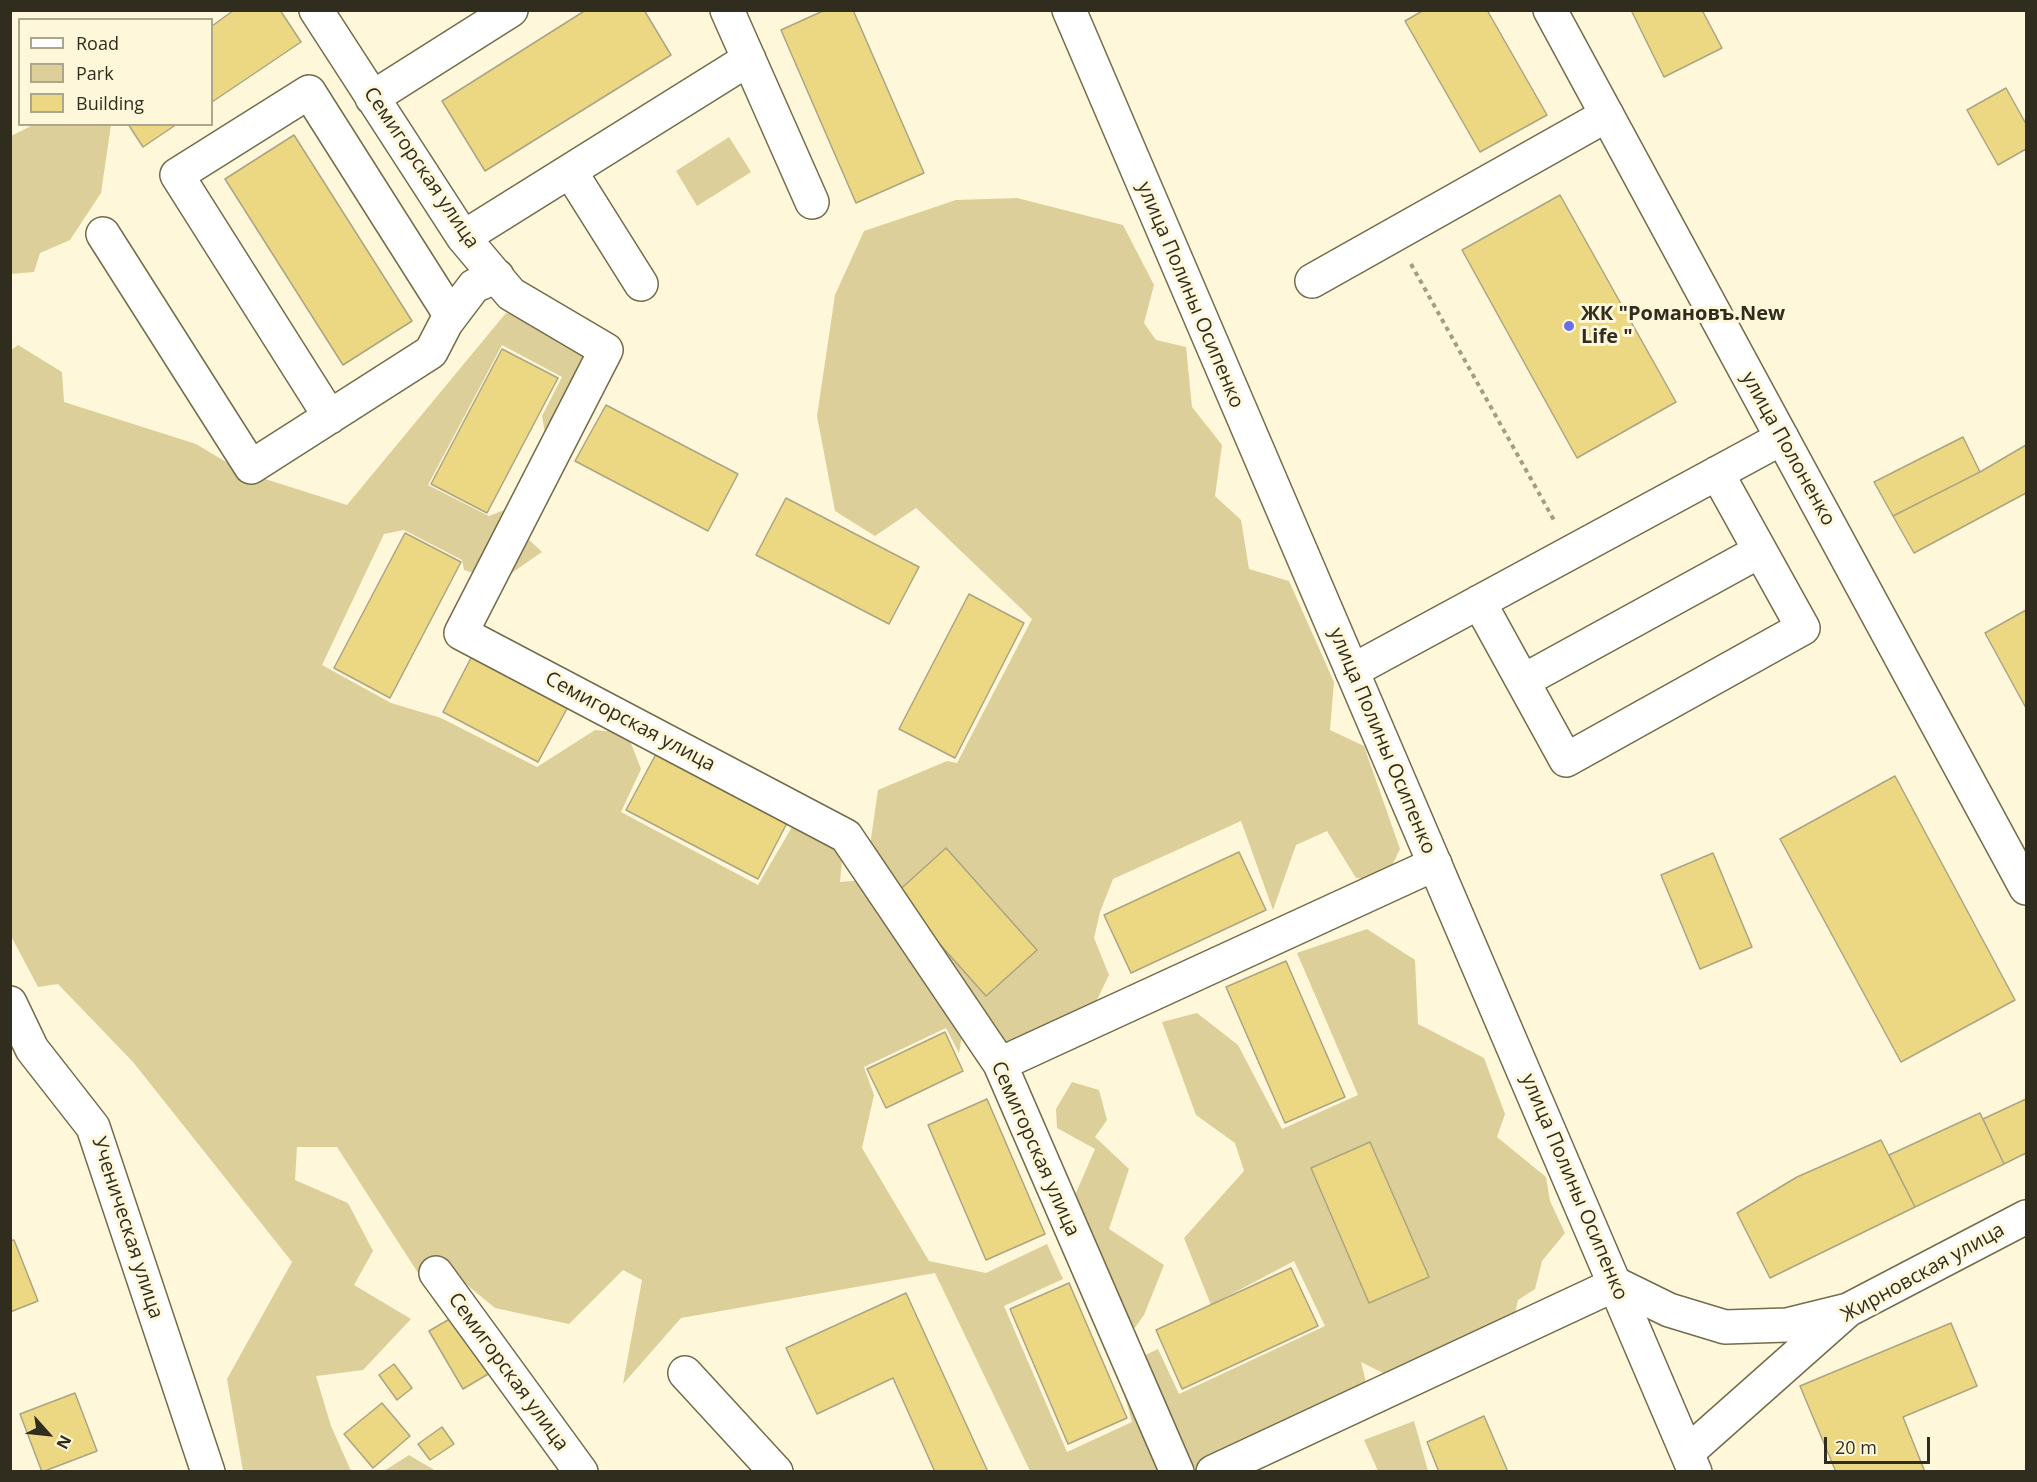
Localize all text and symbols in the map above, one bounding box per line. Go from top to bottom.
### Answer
legend [18,18,213,126]
text: Road [76,31,119,55]
text: Park [76,61,114,85]
street label: Семигорская улица [358,83,484,253]
text: Building [76,91,144,115]
street label: улица Полины Осипенко [1131,178,1249,412]
place label: ЖК "Романовъ.New Life " [1581,302,1785,349]
marker: ЖК "Романовъ.New Life " [1562,319,1576,333]
street label: улица Полоненко [1736,368,1840,530]
street label: улица Полины Осипенко [1323,624,1441,858]
street label: Семигорская улица [541,667,719,777]
street label: Семигорская улица [986,1058,1084,1240]
street label: улица Полины Осипенко [1515,1070,1633,1304]
street label: Ученическая улица [86,1134,168,1322]
street label: Жирновская улица [1837,1218,2009,1328]
street label: Семигорская улица [443,1288,573,1456]
north arrow [18,1404,78,1464]
scale bar [1827,1425,1934,1463]
text: N [51,1431,77,1453]
text: 20 m [1835,1435,1877,1459]

